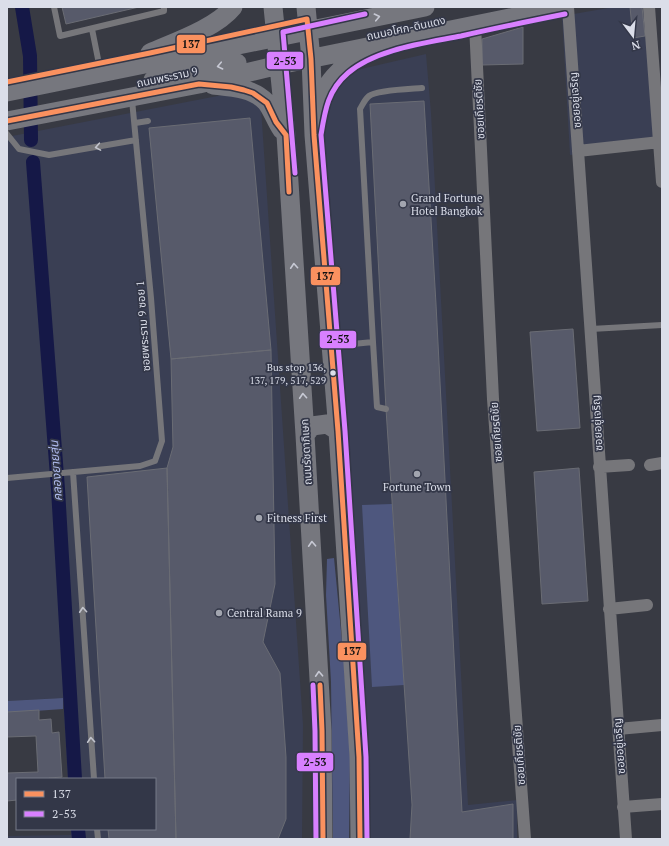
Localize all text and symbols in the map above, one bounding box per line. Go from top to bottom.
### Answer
street label: ถนนอโศก-ดินแดง [365,13,447,43]
one-way arrow [374,13,380,22]
north arrow [613,16,653,56]
line badge: 137 [176,34,206,54]
text: 137 [182,37,200,51]
text: N [629,38,642,54]
line badge: 2-53 [266,51,304,70]
text: 2-53 [273,54,297,68]
one-way arrow [217,61,223,70]
street label: ถนนพระราม 9 [135,64,199,90]
street label: ซอยอยู่เจริญ [566,72,584,128]
street label: ซอยเกียรติชัย [470,79,488,139]
one-way arrow [95,142,101,150]
place label: Grand Fortune Hotel Bangkok [411,191,483,218]
marker: Grand Fortune Hotel Bangkok [398,199,408,209]
one-way arrow [290,263,299,269]
line badge: 137 [310,266,341,286]
text: 137 [316,269,334,283]
street label: ซอยพระราม 9 ซอย 1 [133,280,153,372]
line badge: 2-53 [319,330,357,349]
text: 2-53 [326,332,350,346]
place label: Bus stop 136, 137, 179, 517, 529 [249,361,326,387]
marker: Bus stop 136, 137, 179, 517, 529 [328,368,338,378]
one-way arrow [298,393,307,399]
street label: ซอยอยู่เจริญ [589,395,605,451]
street label: ซอยเกียรติชัย [487,401,505,463]
street label: ถนนรัชดาภิเษก [297,419,315,485]
water label: คลองยายสุ่น [46,439,66,502]
marker: Fortune Town [412,469,422,479]
place label: Fortune Town [383,480,451,494]
place label: Fitness First [267,511,327,525]
marker: Fitness First [254,513,264,523]
one-way arrow [307,541,316,547]
place label: Central Rama 9 [227,606,302,620]
one-way arrow [78,607,87,613]
marker: Central Rama 9 [214,608,224,618]
line badge: 137 [337,642,367,661]
text: 137 [343,644,361,658]
one-way arrow [315,671,323,677]
street label: ซอยอยู่เจริญ [610,718,628,774]
street label: ซอยเกียรติชัย [510,724,528,786]
one-way arrow [87,737,96,743]
line badge: 2-53 [296,752,334,772]
text: 2-53 [303,755,327,769]
legend [16,778,156,830]
text: 137 [52,786,71,801]
text: 2-53 [52,806,76,821]

